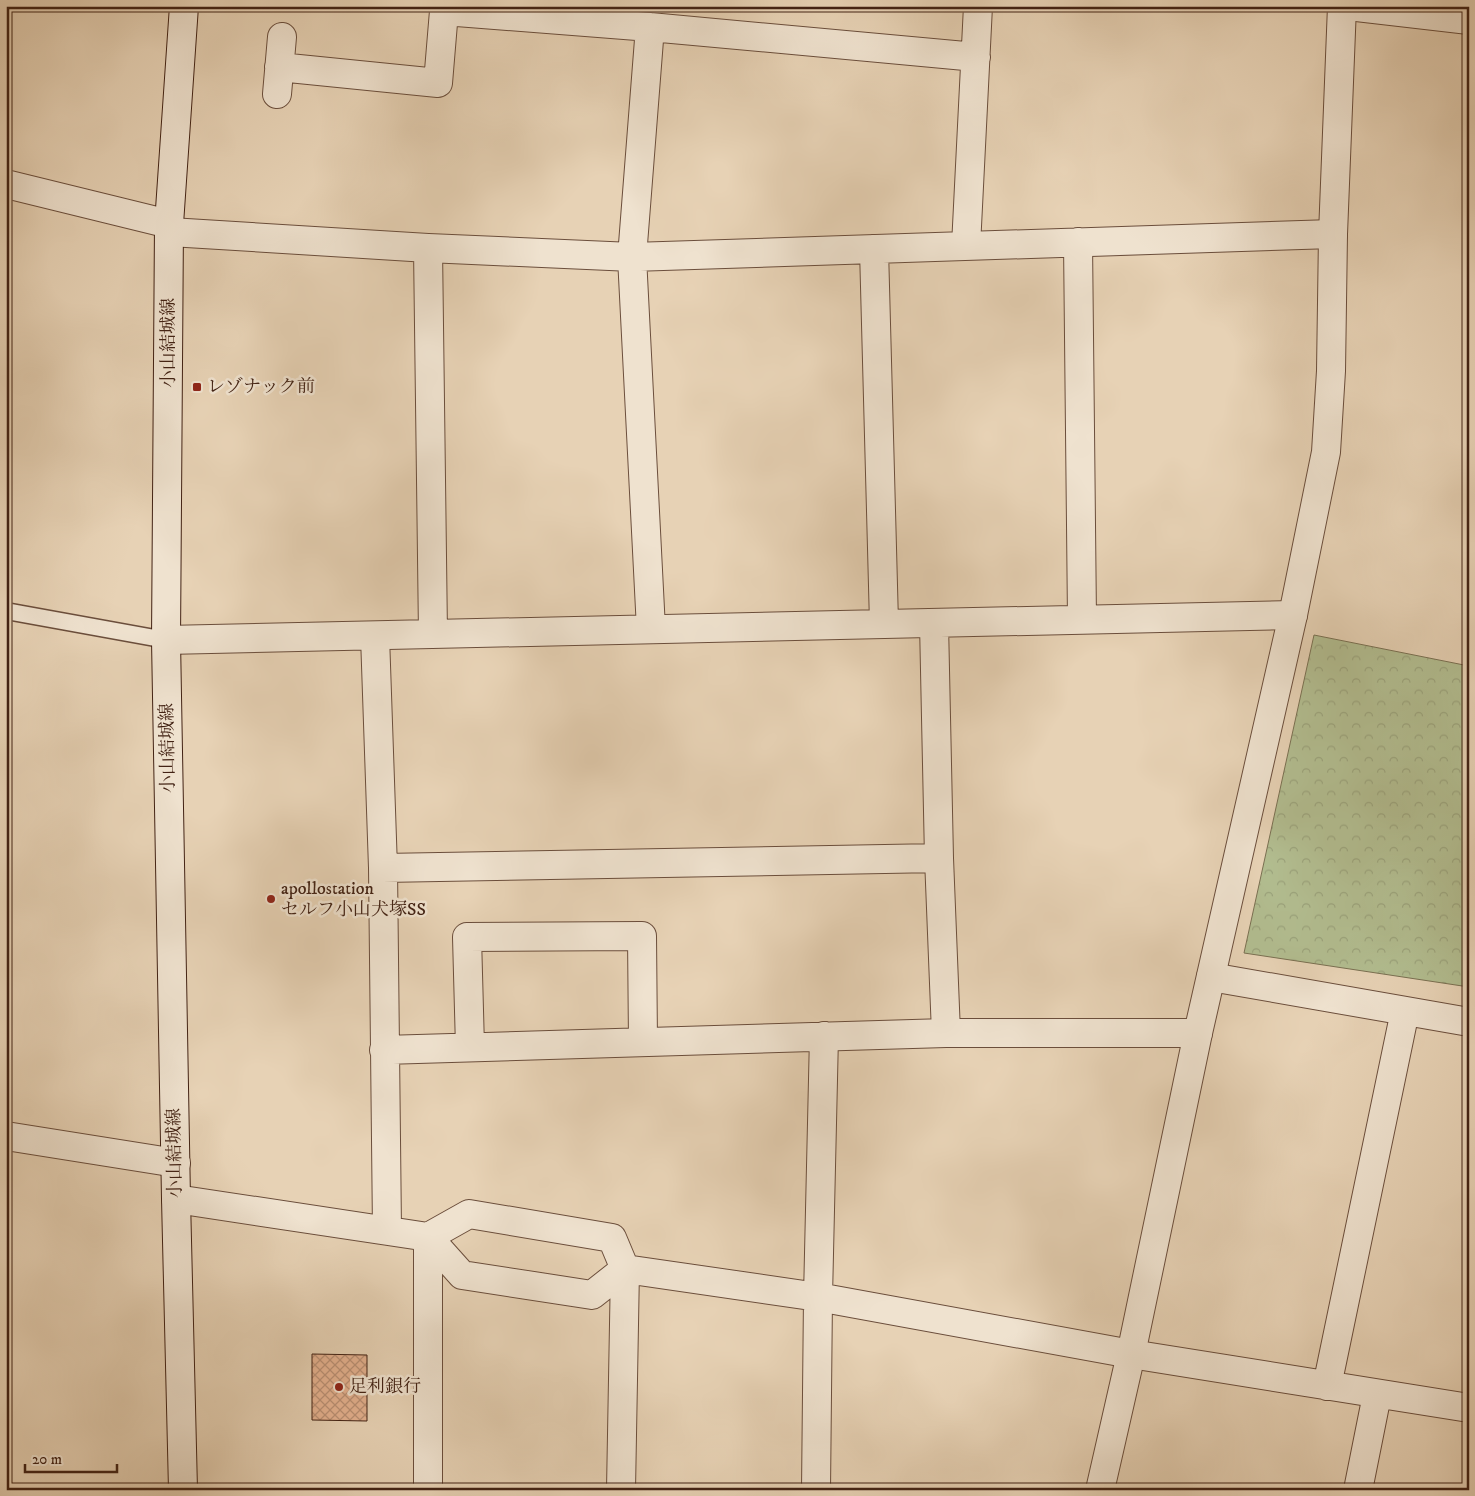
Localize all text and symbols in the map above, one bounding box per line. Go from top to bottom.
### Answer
street label: 小山結城線 [158,298,180,388]
place label: レゾナック前 [207,376,315,398]
marker: レゾナック前 [191,381,203,393]
street label: 小山結城線 [156,703,180,793]
place label: apollostation セルフ小山犬塚SS [281,878,426,921]
marker: apollostation セルフ小山犬塚SS [265,893,277,905]
street label: 小山結城線 [163,1108,187,1198]
place label: 足利銀行 [349,1376,421,1398]
marker: 足利銀行 [333,1381,345,1393]
scale bar [25,1441,118,1473]
text: 20 m [32,1450,62,1469]

